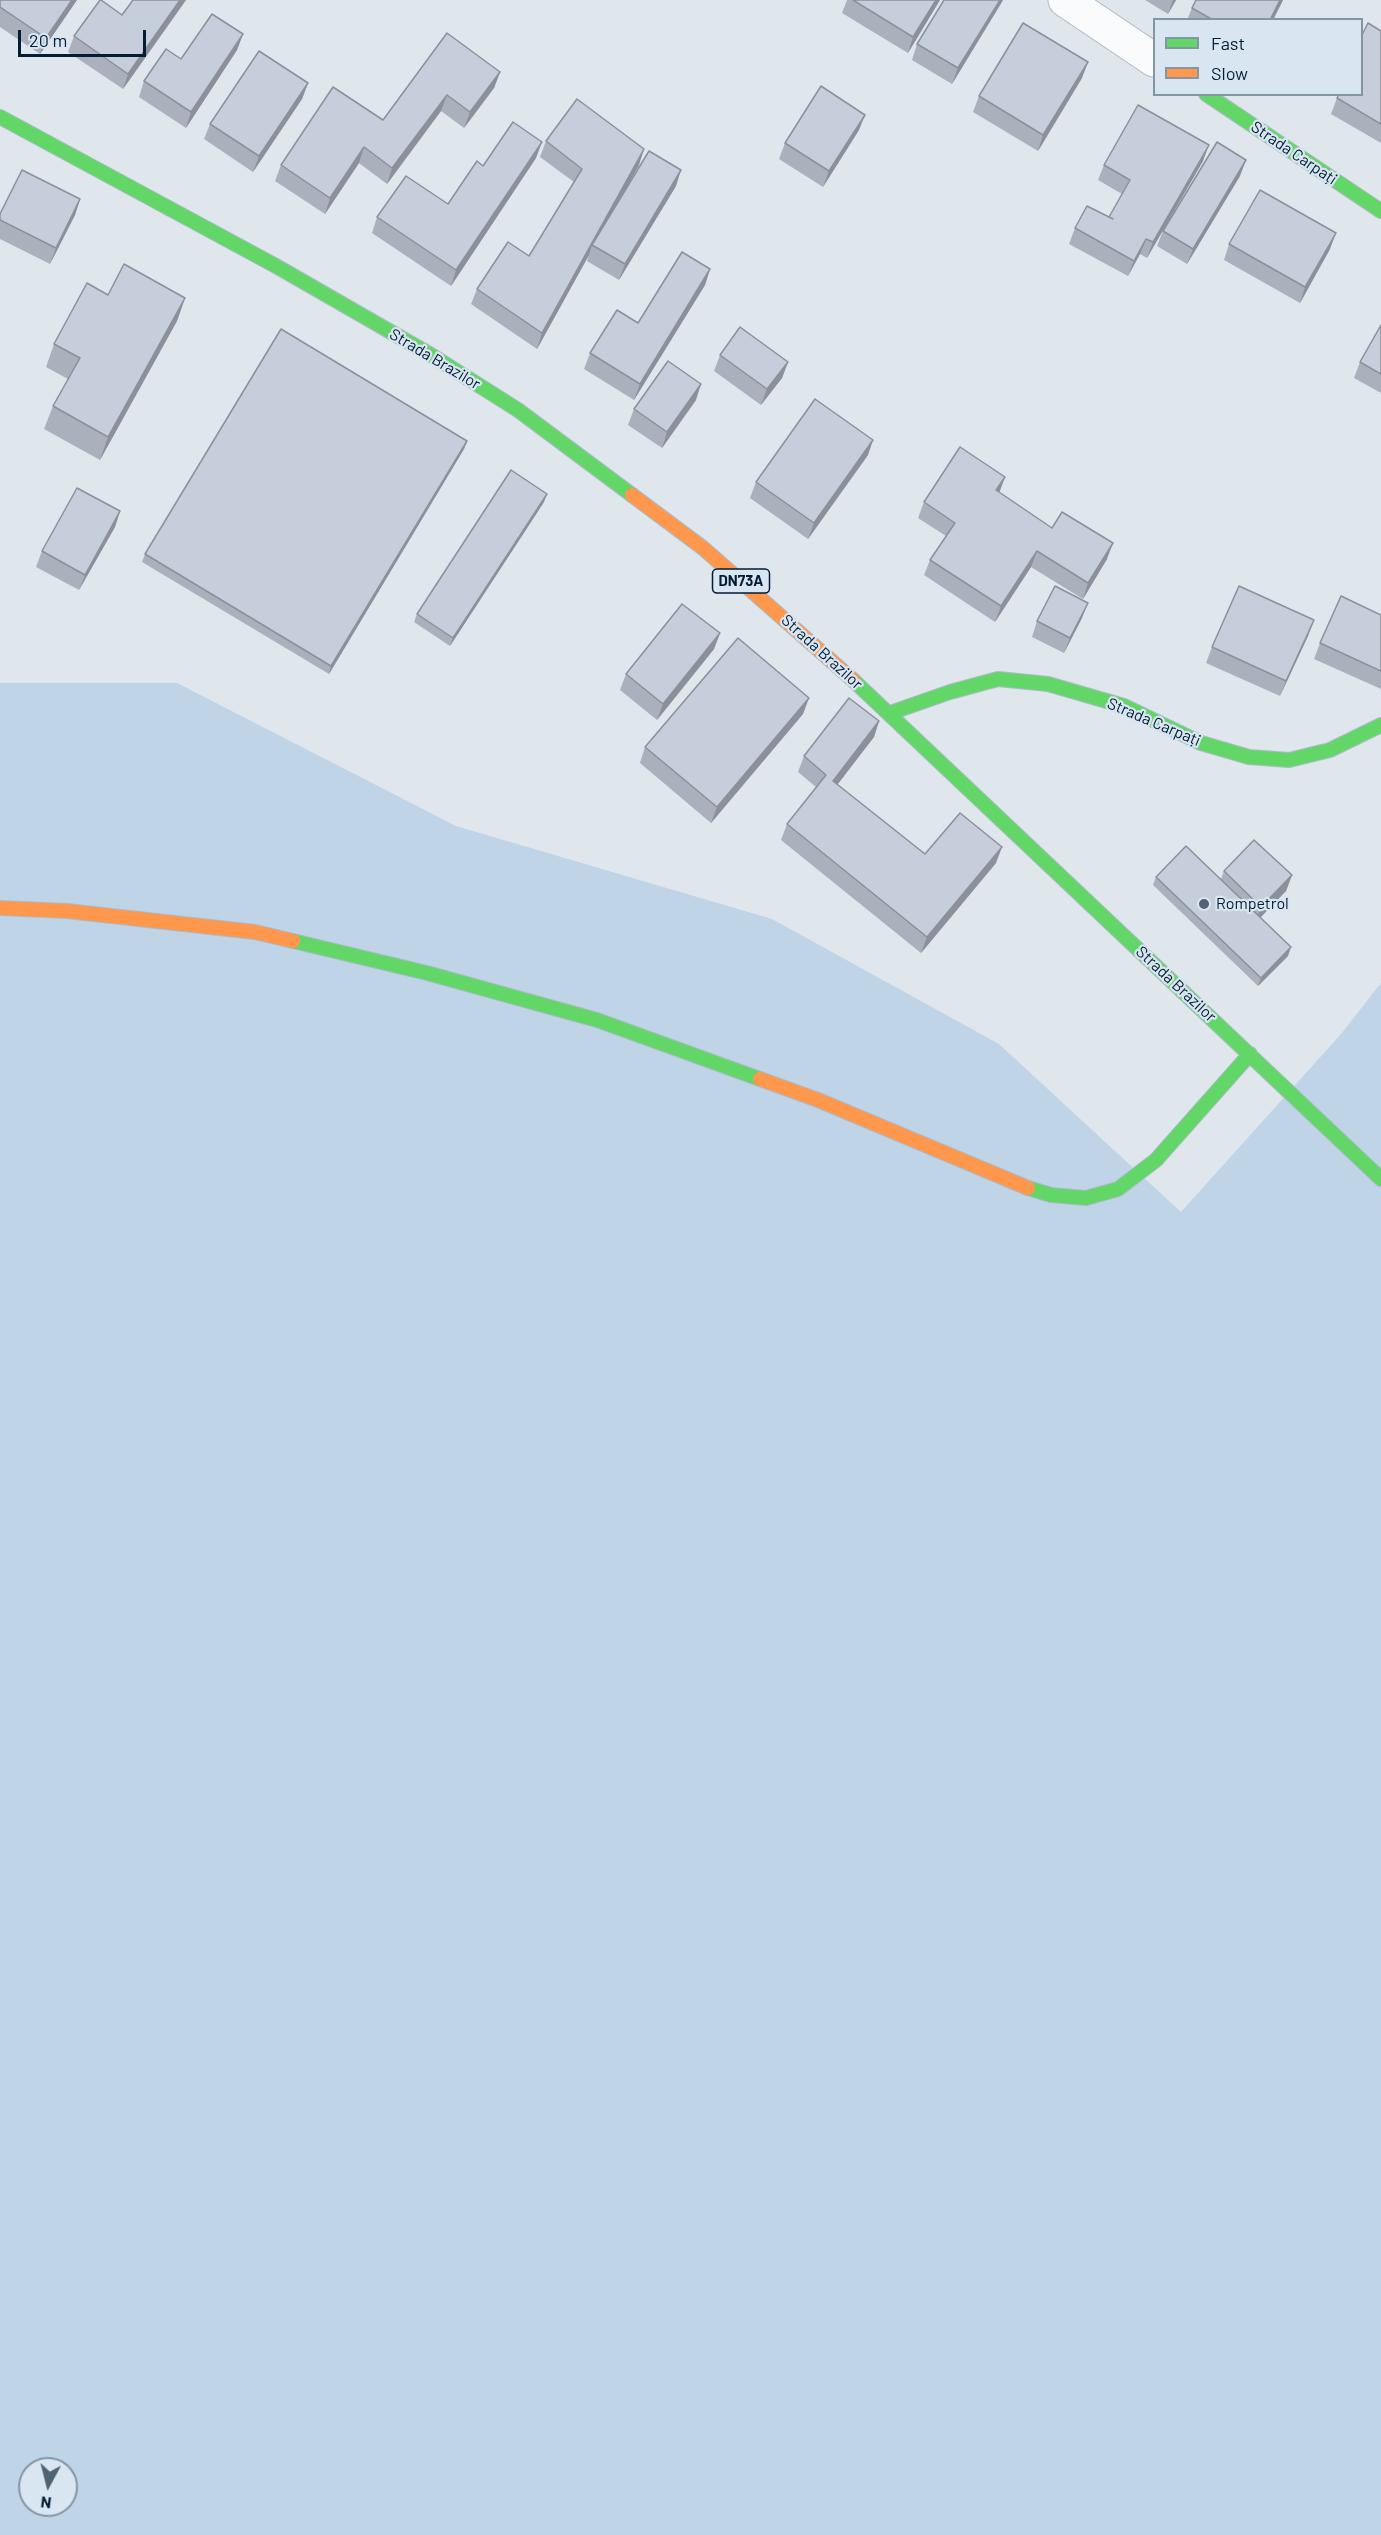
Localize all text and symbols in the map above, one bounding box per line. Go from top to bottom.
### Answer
scale bar [21,18,148,56]
legend [1153,18,1363,96]
text: 20 m [29,29,67,51]
text: Fast [1211,32,1245,54]
text: Slow [1211,62,1248,84]
street label: Strada Carpați [1247,117,1341,189]
street label: Strada Brazilor [386,324,484,394]
road number: DN73A [712,569,770,593]
street label: Strada Brazilor [777,611,867,693]
street label: Strada Carpați [1104,694,1204,750]
place label: Rompetrol [1216,894,1289,914]
marker: Rompetrol [1197,897,1211,911]
street label: Strada Brazilor [1132,942,1220,1026]
north arrow [18,2457,78,2517]
text: N [40,2493,52,2513]

